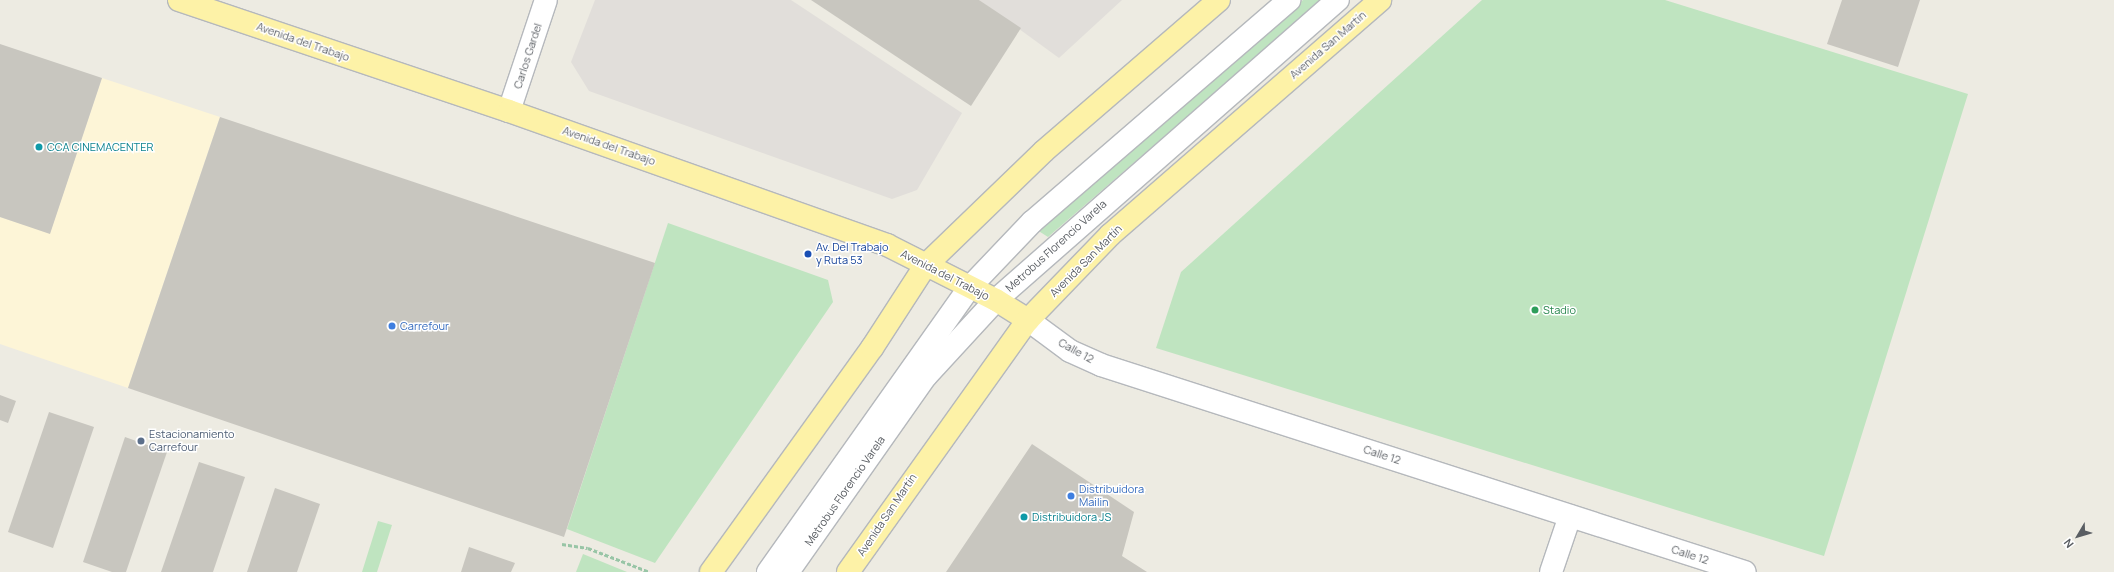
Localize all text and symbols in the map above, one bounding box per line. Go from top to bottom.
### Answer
street label: Avenida San Martín [1287,8,1369,82]
street label: Avenida del Trabajo [255,20,351,64]
street label: Carlos Gardel [511,22,545,90]
street label: Avenida del Trabajo [561,124,657,168]
place label: CCA CINEMACENTER [47,140,153,154]
marker: CCA CINEMACENTER [34,142,44,152]
street label: Metrobus Florencio Varela [1003,197,1109,295]
street label: Avenida San Martín [1047,222,1125,300]
place label: Av. Del Trabajo y Ruta 53 [816,241,889,267]
street label: Avenida del Trabajo [899,247,991,303]
marker: Av. Del Trabajo y Ruta 53 [803,249,813,259]
place label: Stadio [1543,303,1576,317]
marker: Stadio [1530,305,1540,315]
place label: Carrefour [400,319,449,333]
marker: Carrefour [387,321,397,331]
street label: Calle 12 [1056,336,1096,366]
place label: Estacionamiento Carrefour [149,428,235,454]
street label: Metrobus Florencio Varela [802,434,888,548]
marker: Estacionamiento Carrefour [136,436,146,446]
street label: Calle 12 [1362,443,1402,467]
street label: Avenida San Martín [855,471,919,559]
place label: Distribuidora Mailin [1079,483,1144,509]
marker: Distribuidora Mailin [1066,491,1076,501]
place label: Distribuidora JS [1032,510,1111,524]
marker: Distribuidora JS [1019,512,1029,522]
north arrow [2058,516,2098,556]
text: N [2060,536,2076,551]
street label: Calle 12 [1670,543,1710,567]

